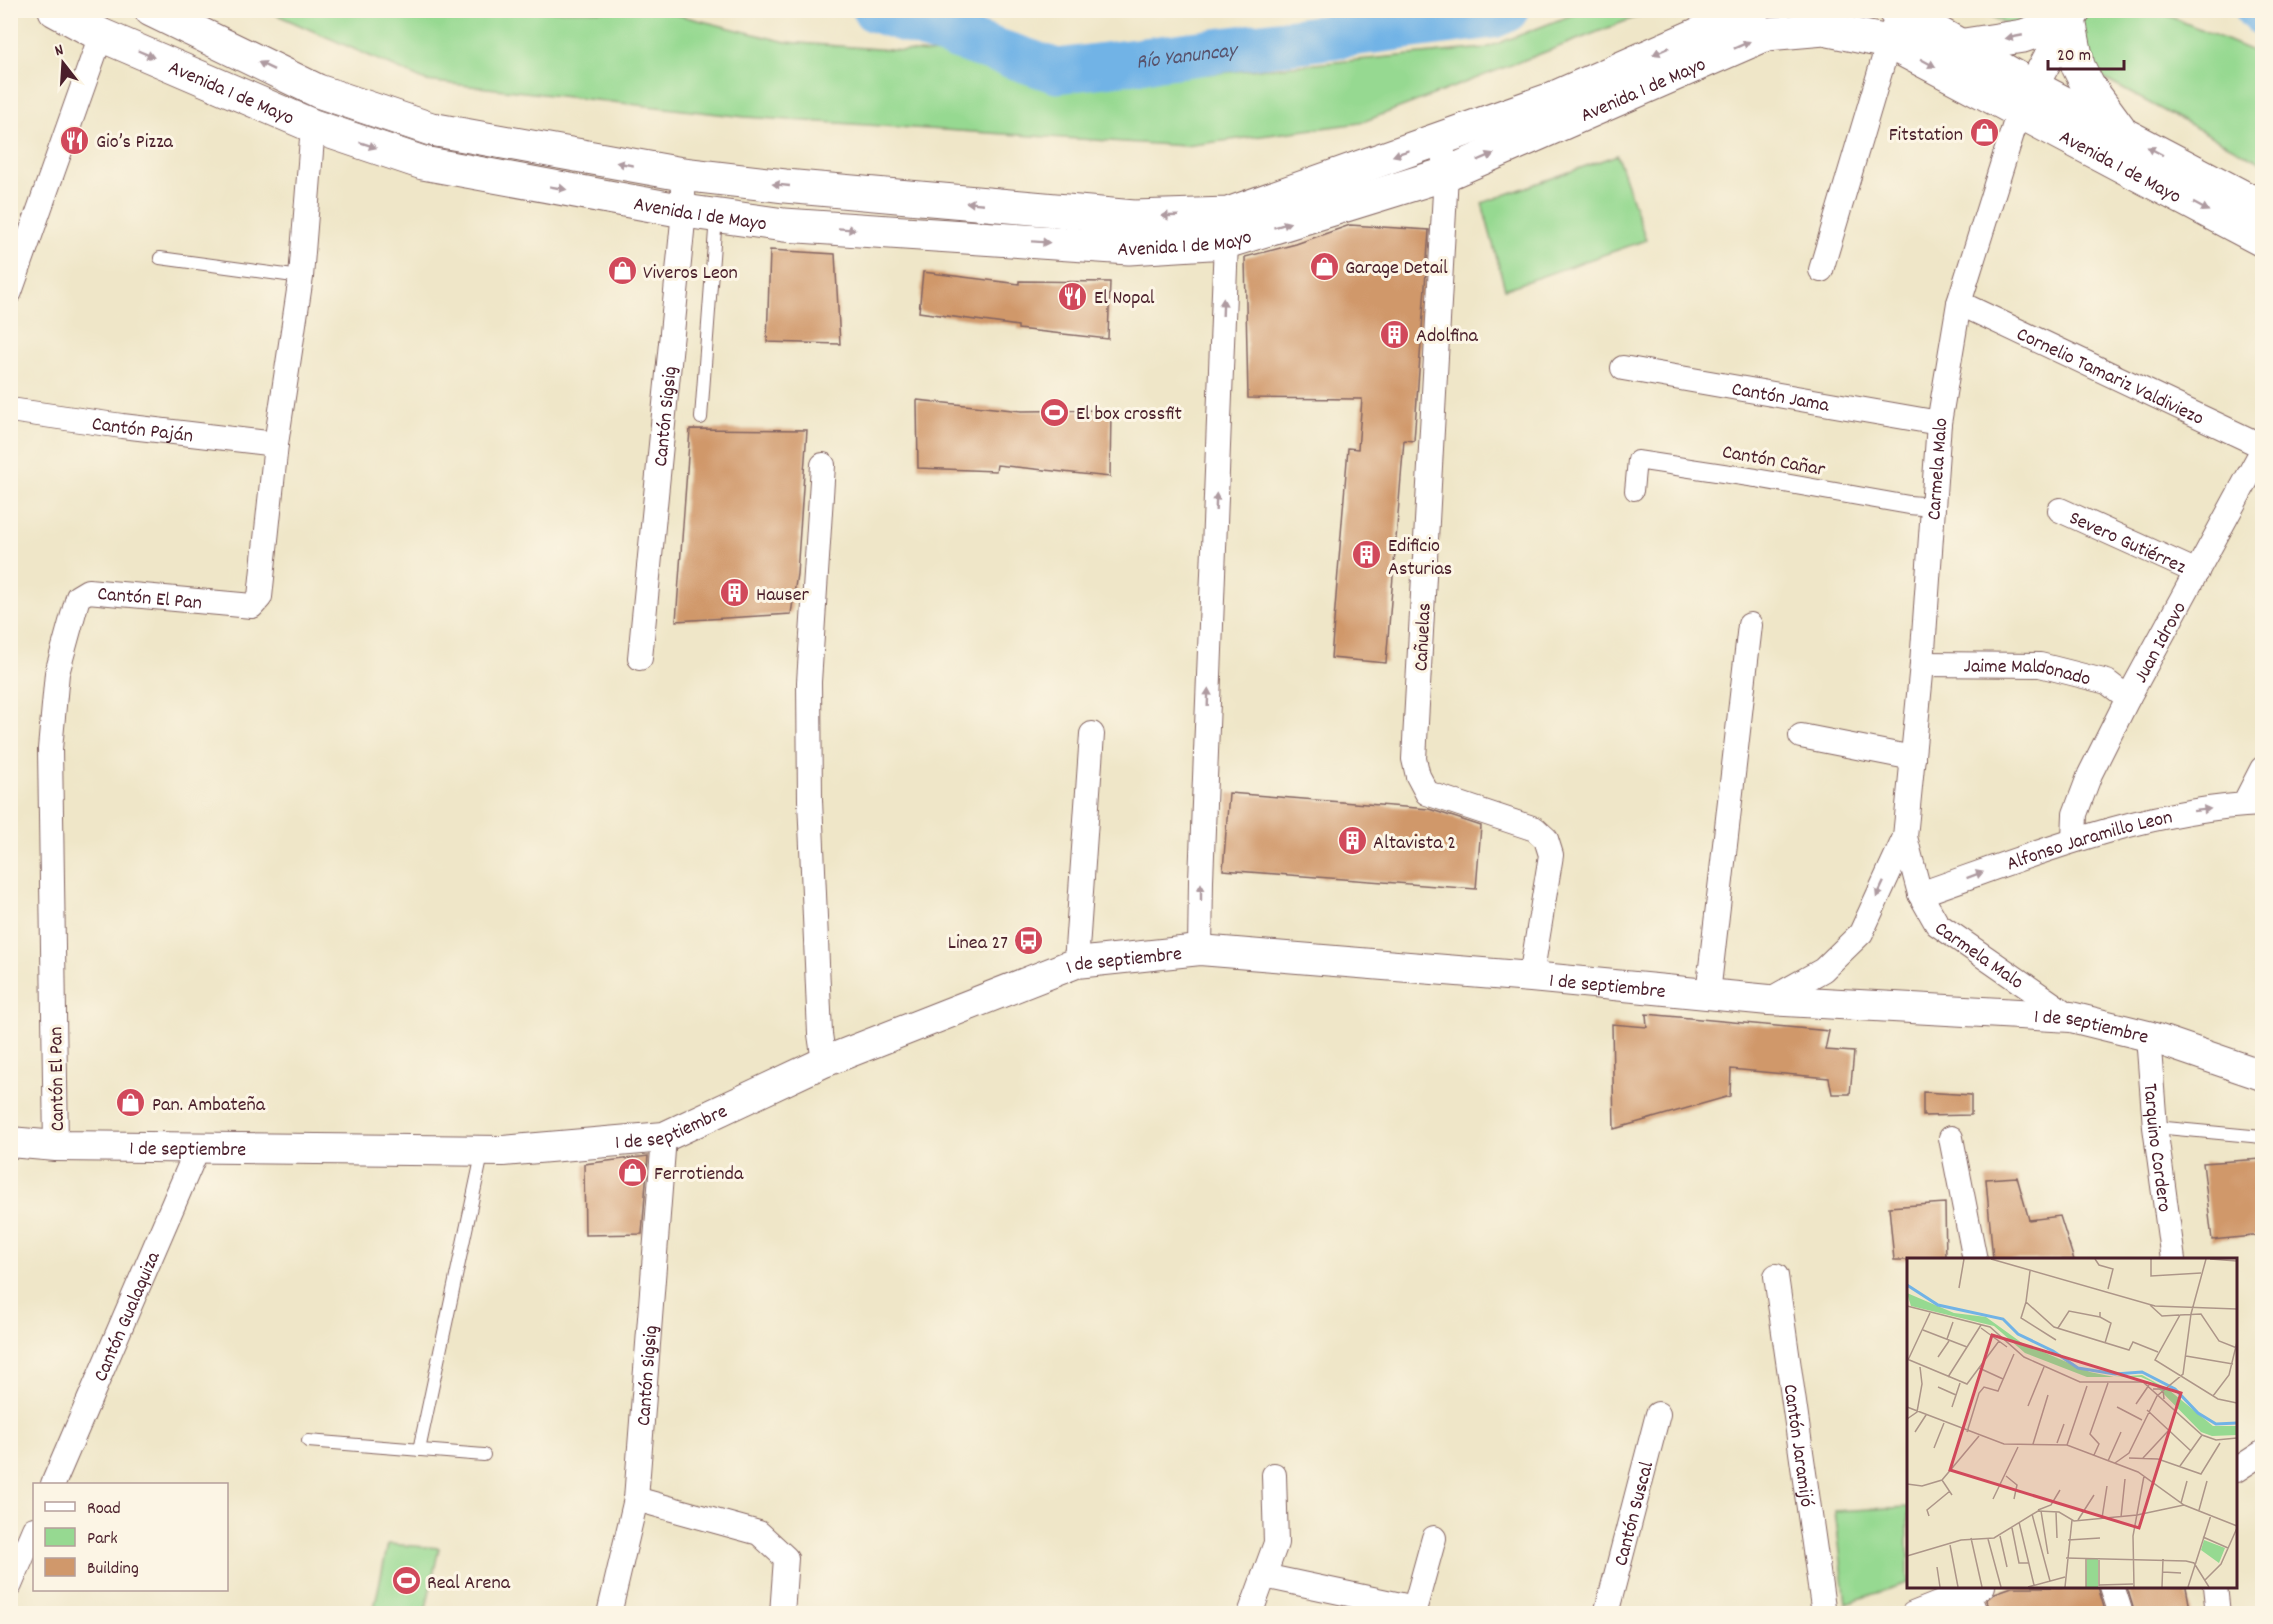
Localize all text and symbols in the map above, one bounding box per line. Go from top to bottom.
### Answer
north arrow [33,33,93,93]
one-way arrow [2005,33,2024,42]
scale bar [2048,33,2124,71]
water label: Río Yanuncay [1134,36,1241,79]
text: N [52,39,67,63]
one-way arrow [1734,40,1752,50]
text: 20 m [2057,44,2091,69]
one-way arrow [1651,46,1669,56]
one-way arrow [137,49,155,59]
street label: Avenida 1 de Mayo [1576,51,1711,131]
street label: Avenida 1 de Mayo [164,55,298,133]
one-way arrow [1920,58,1937,68]
one-way arrow [257,61,274,70]
shop icon: Fitstation [1968,117,2000,149]
place label: Fitstation [1889,122,1963,150]
restaurant icon: Gio’s Pizza [59,124,91,156]
street label: Avenida 1 de Mayo [2054,124,2186,212]
place label: Gio’s Pizza [96,129,174,157]
one-way arrow [360,140,378,150]
one-way arrow [2146,146,2163,155]
one-way arrow [1392,149,1410,159]
one-way arrow [1478,152,1495,161]
one-way arrow [615,159,634,168]
one-way arrow [772,180,791,190]
one-way arrow [549,184,568,193]
street label: Avenida 1 de Mayo [631,191,768,239]
one-way arrow [966,198,985,208]
one-way arrow [2193,202,2210,212]
one-way arrow [1160,211,1179,220]
one-way arrow [1273,220,1291,229]
one-way arrow [837,224,856,234]
street label: Avenida 1 de Mayo [1117,224,1256,265]
one-way arrow [1032,237,1051,247]
shop icon: Garage Detail [1308,250,1340,282]
shop icon: Viveros Leon [606,255,638,287]
place label: Garage Detail [1345,255,1448,283]
place label: Viveros Leon [643,260,738,288]
restaurant icon: El Nopal [1057,280,1089,312]
place label: El Nopal [1094,285,1155,313]
one-way arrow [1219,298,1228,317]
building icon: Adolfina [1379,318,1411,350]
street label: Cornelio Tamariz Valdiviezo [2011,321,2208,434]
place label: Adolfina [1416,323,1478,351]
street label: Cantón Sigsig [648,365,686,468]
street label: Cantón Jama [1729,376,1832,421]
sports icon: El box crossfit [1039,396,1071,428]
place label: El box crossfit [1076,401,1182,429]
street label: Cantón Paján [90,411,194,451]
street label: Carmela Malo [1921,416,1957,521]
street label: Cantón Cañar [1720,439,1828,485]
one-way arrow [1211,493,1220,512]
street label: Severo Gutiérrez [2064,505,2190,582]
place label: Edificio Asturias [1388,533,1452,584]
building icon: Edificio Asturias [1351,539,1383,571]
building icon: Hauser [719,577,751,609]
street label: Cantón El Pan [96,581,203,618]
place label: Hauser [756,582,809,610]
street label: Juan Idrovo [2128,597,2195,688]
street label: Cañuelas [1408,602,1440,672]
street label: Jaime Maldonado [1964,653,2093,694]
one-way arrow [1203,687,1213,706]
street label: Alfonso Jaramillo Leon [2003,804,2175,879]
one-way arrow [2193,805,2212,814]
building icon: Altavista 2 [1336,825,1368,857]
place label: Altavista 2 [1373,830,1456,858]
one-way arrow [1966,869,1984,879]
one-way arrow [1876,881,1885,898]
one-way arrow [1196,882,1206,901]
street label: Carmela Malo [1928,916,2029,997]
bus stop icon: Linea 27 [1013,925,1045,957]
place label: Linea 27 [948,930,1008,958]
street label: 1 de septiembre [1062,941,1184,983]
street label: 1 de septiembre [1548,968,1667,1007]
street label: 1 de septiembre [2033,1004,2151,1053]
street label: Cantón El Pan [43,1026,73,1132]
street label: Tarquino Cordero [2135,1082,2177,1214]
shop icon: Pan. Ambateña [115,1087,147,1119]
place label: Pan. Ambateña [152,1092,266,1120]
street label: 1 de septiembre [614,1098,733,1158]
street label: 1 de septiembre [129,1136,247,1165]
shop icon: Ferrotienda [617,1156,649,1188]
place label: Ferrotienda [654,1161,744,1189]
street label: Cantón Gualaquiza [88,1247,169,1387]
inset map [1907,1258,2237,1588]
street label: Cantón Sigsig [631,1324,666,1427]
street label: Cantón Jaramijó [1775,1383,1820,1509]
street label: Cantón Suscal [1608,1459,1662,1569]
legend [33,1483,228,1591]
text: Road [87,1497,121,1522]
text: Park [87,1527,118,1552]
text: Building [87,1557,139,1582]
sports icon: Real Arena [390,1565,422,1597]
place label: Real Arena [427,1570,511,1598]

